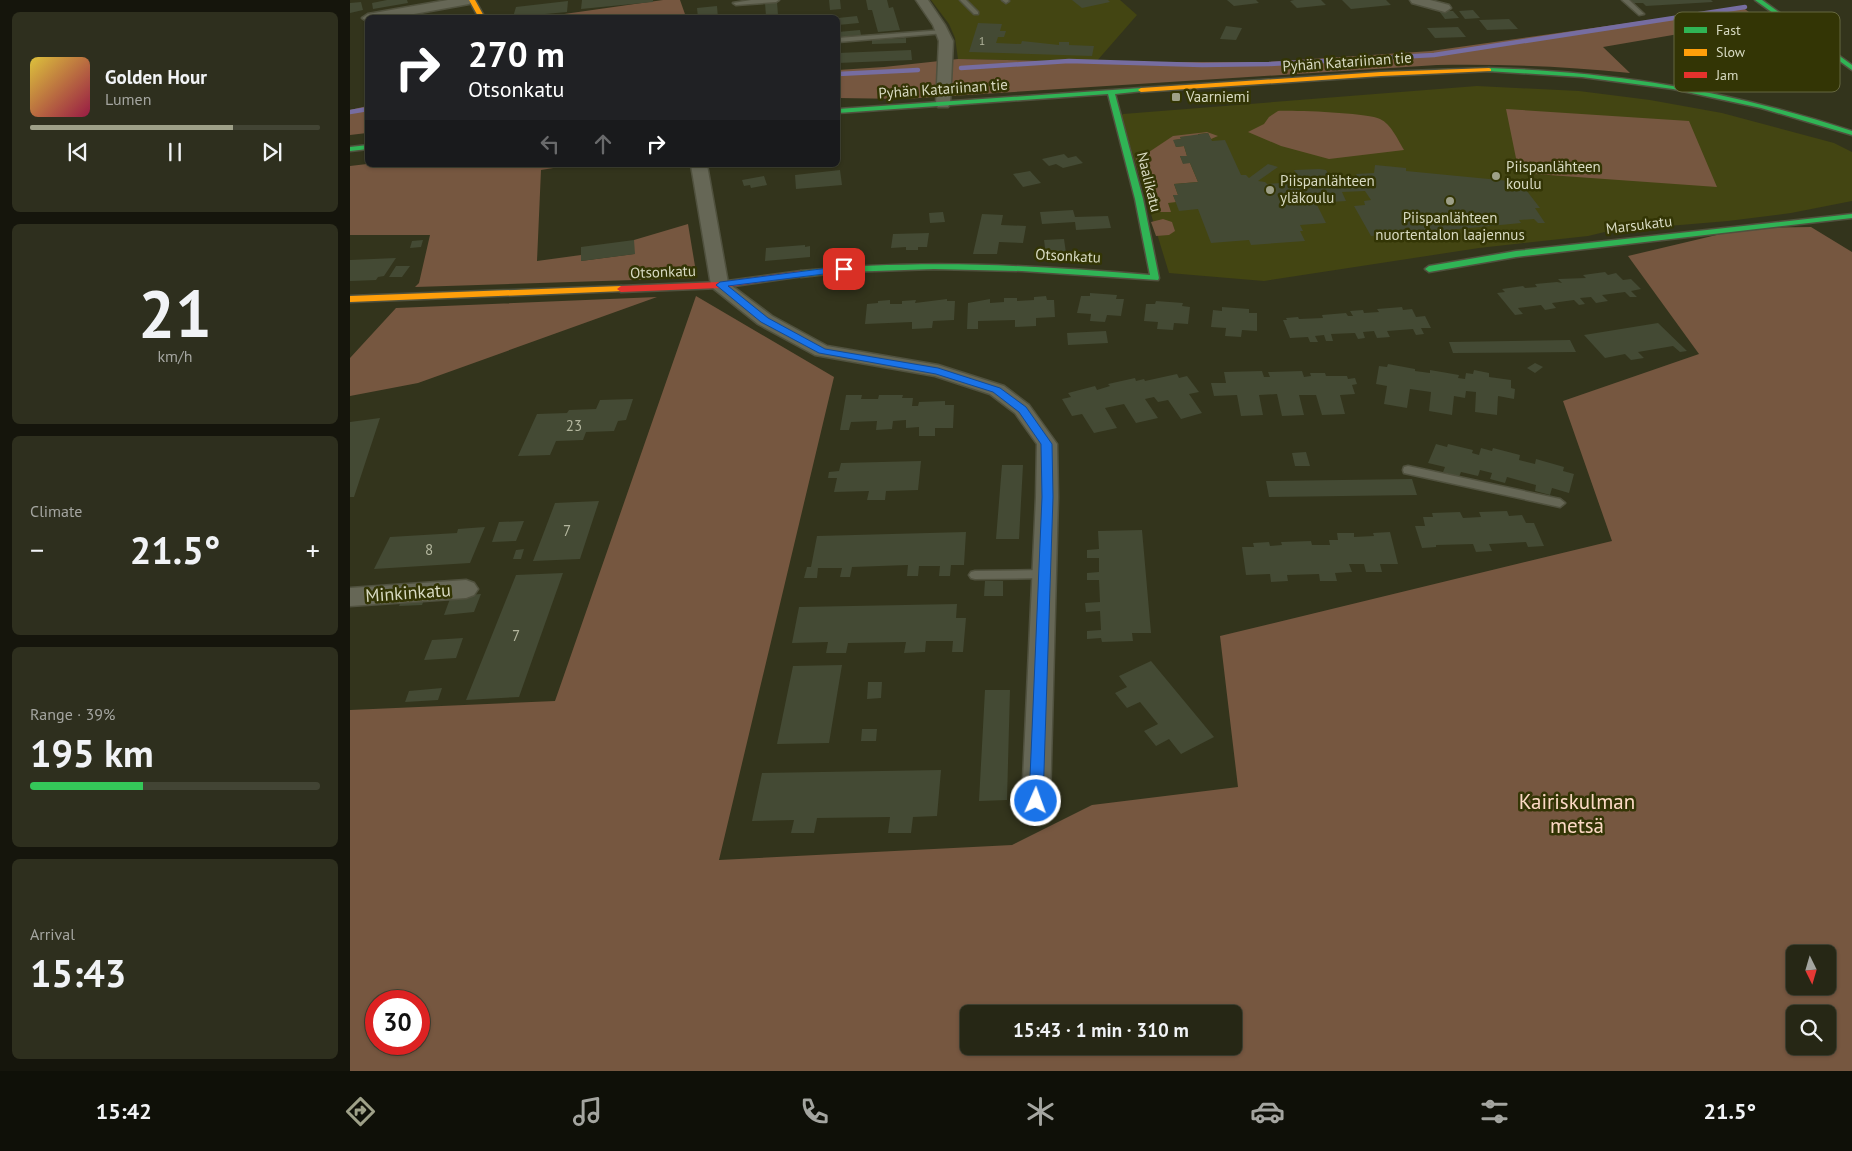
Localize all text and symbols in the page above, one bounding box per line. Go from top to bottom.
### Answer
legend [1674,12,1840,92]
text: Fast [1716,21,1741,39]
text: 270 m [468,31,565,77]
house number: 1 [979,33,985,48]
icon: right [385,35,450,100]
text: Slow [1716,43,1746,61]
street label: Pyhän Katariinan tie [1282,48,1412,76]
text: Golden Hour [105,65,207,89]
text: Jam [1715,66,1738,84]
text: Otsonkatu [468,75,564,103]
street label: Pyhän Katariinan tie [878,75,1008,103]
place label: Vaarniemi [1185,87,1250,106]
text: Lumen [105,89,151,109]
marker: Vaarniemi [1170,91,1182,103]
icon: left [536,130,564,158]
icon: ahead [589,130,617,158]
icon: right [642,130,670,158]
icon: previous [64,138,92,166]
icon: pause [161,138,189,166]
icon: next [258,138,286,166]
street label: Naalikatu [1133,150,1166,214]
place label: Piispanlähteen koulu [1506,157,1601,193]
marker: Piispanlähteen koulu [1490,170,1502,182]
place label: Piispanlähteen yläkoulu [1280,171,1375,207]
marker: Piispanlähteen yläkoulu [1264,184,1276,196]
marker: Piispanlähteen nuortentalon laajennus [1444,195,1456,207]
place label: Piispanlähteen nuortentalon laajennus [1375,208,1525,244]
street label: Marsukatu [1605,211,1673,238]
street label: Otsonkatu [1035,244,1101,267]
pin [823,248,865,290]
icon: arrive [830,255,858,283]
street label: Otsonkatu [630,261,696,282]
text: 21 [138,271,212,355]
text: km/h [157,346,193,366]
house number: 23 [566,416,582,435]
text: Climate [30,501,82,521]
house number: 7 [563,521,571,540]
text: 21.5° [130,525,220,574]
text: − [30,531,44,568]
text: + [306,531,320,568]
house number: 8 [425,540,433,559]
street label: Minkinkatu [364,578,451,607]
house number: 7 [512,626,520,645]
text: Range · 39% [30,704,115,724]
text: 195 km [30,728,154,777]
position arrow [1009,774,1061,826]
park label: Kairiskulman metsä [1519,788,1635,839]
text: Arrival [30,924,75,944]
north arrow [1786,945,1836,995]
map controls [1786,945,1836,1055]
text: 15:43 [30,948,126,997]
speed limit sign: 30 [365,990,430,1055]
button: search [1786,1005,1836,1055]
text: 15:43 · 1 min · 310 m [1013,1018,1189,1042]
icon: directions [343,1094,378,1129]
icon: music [570,1094,605,1129]
icon: phone [797,1094,832,1129]
icon: climate [1023,1094,1058,1129]
icon: car [1250,1094,1285,1129]
icon: filters [1477,1094,1512,1129]
text: 15:42 [96,1097,152,1125]
text: 21.5° [1704,1097,1756,1125]

